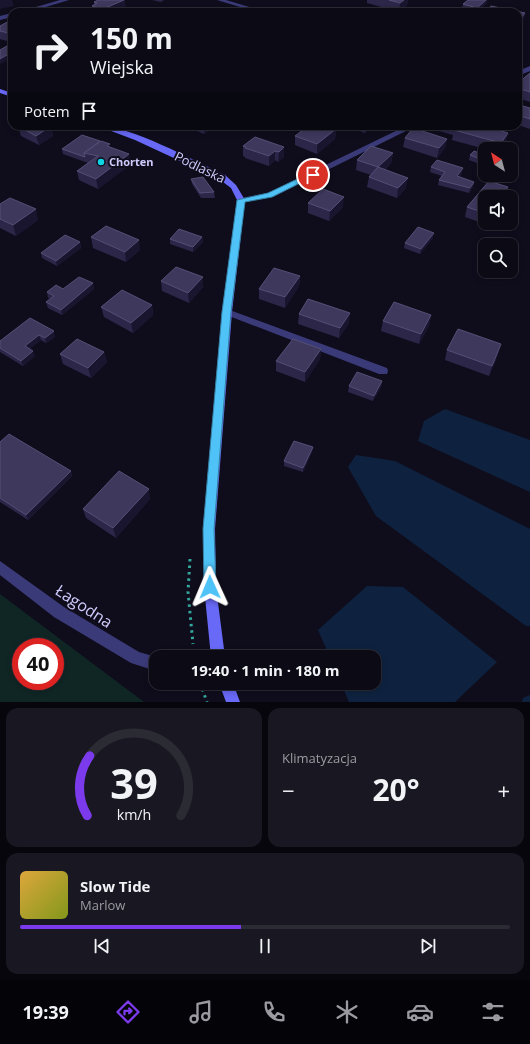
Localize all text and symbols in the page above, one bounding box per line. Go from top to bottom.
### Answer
text: 150 m [90,19,173,57]
icon: right [24,24,76,76]
text: Wiejska [90,55,154,79]
icon: arrive [78,100,100,122]
text: Potem [24,101,70,121]
north arrow [478,142,518,182]
map controls [478,142,518,278]
street label: Podlaska [172,147,228,187]
place label: Chorten [109,154,154,169]
marker: Chorten [96,157,106,167]
pin [296,158,330,192]
icon: arrive [302,164,324,186]
button: sound [478,190,518,230]
button: search [478,238,518,278]
position arrow [189,566,231,608]
street label: Łagodna [51,579,117,633]
speed limit sign: 40 [12,638,64,690]
text: 19:40 · 1 min · 180 m [191,660,339,680]
text: Klimatyzacja [282,749,357,767]
text: 39 [110,754,158,810]
text: 20° [372,769,420,810]
text: − [282,775,295,805]
text: + [497,775,510,805]
text: km/h [117,804,151,823]
text: Slow Tide [80,876,150,896]
text: Marlow [80,896,125,914]
icon: previous [91,935,113,957]
icon: pause [254,935,276,957]
icon: next [417,935,439,957]
icon: directions [114,998,142,1026]
icon: music [187,998,215,1026]
icon: phone [260,998,288,1026]
icon: climate [333,998,361,1026]
icon: car [406,998,434,1026]
icon: filters [479,998,507,1026]
text: 19:39 [23,1000,69,1024]

